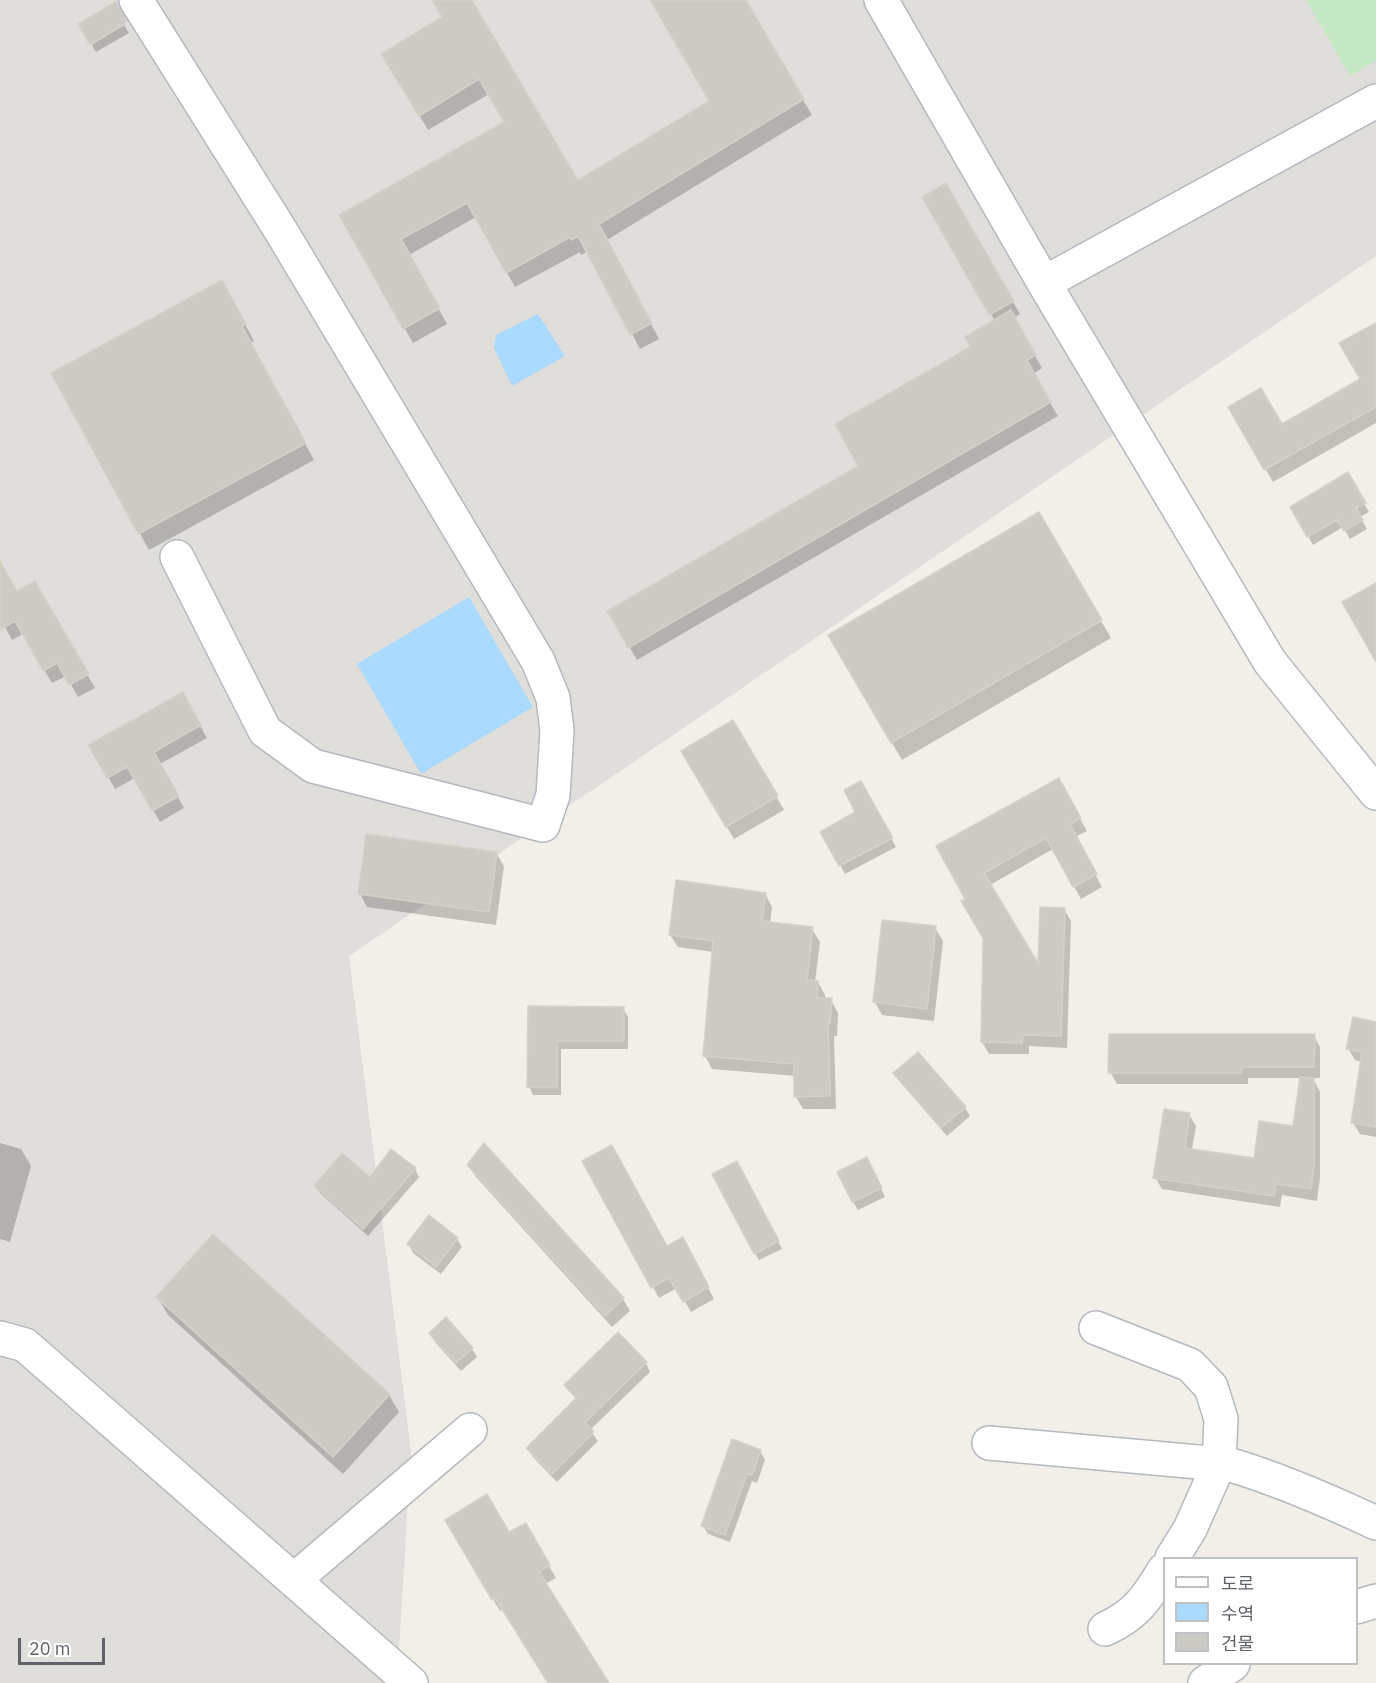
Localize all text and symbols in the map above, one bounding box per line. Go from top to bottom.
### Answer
legend [1163,1557,1358,1665]
text: 도로 [1221,1572,1254,1595]
text: 수역 [1221,1602,1254,1625]
scale bar [21,1626,108,1664]
text: 건물 [1221,1632,1254,1655]
text: 20 m [29,1637,71,1660]

